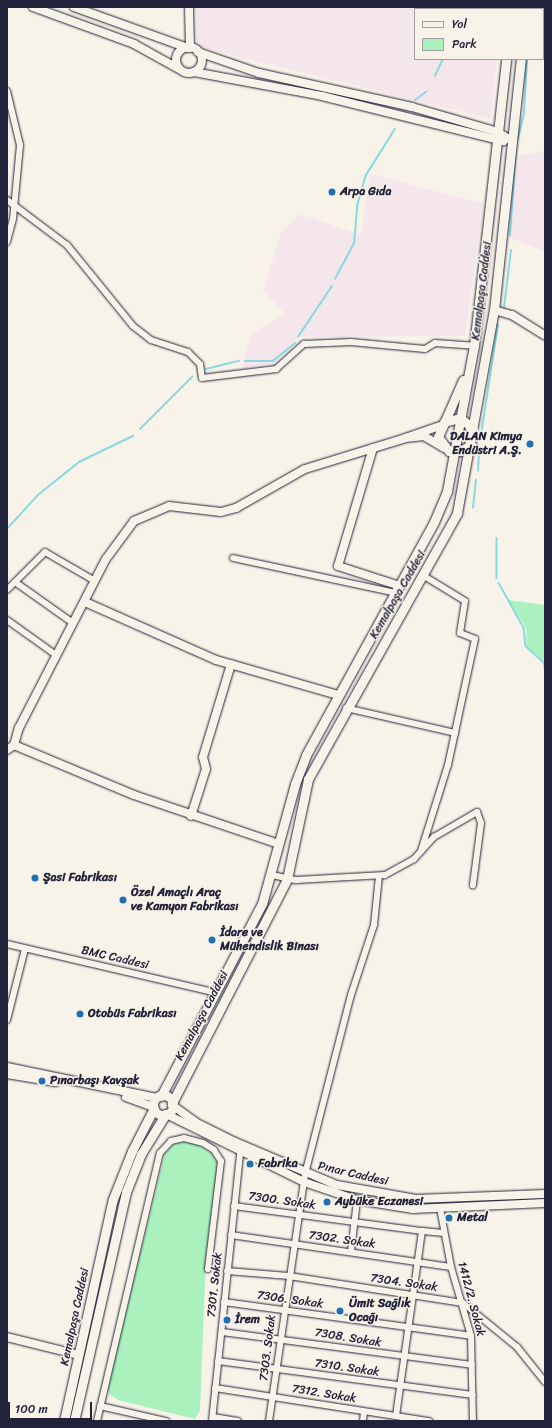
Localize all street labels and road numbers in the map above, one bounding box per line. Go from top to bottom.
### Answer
street label: Kemalpaşa Caddesi [469,241,495,341]
street label: Kemalpaşa Caddesi [367,548,429,642]
street label: BMC Caddesi [80,943,150,973]
street label: Kemalpaşa Caddesi [172,969,232,1063]
street label: Pınar Caddesi [316,1159,390,1189]
street label: 7300. Sokak [247,1189,317,1213]
street label: 7302. Sokak [308,1228,376,1252]
street label: 7301. Sokak [204,1252,226,1318]
street label: 1412/2. Sokak [454,1260,488,1338]
street label: Kemalpaşa Caddesi [58,1267,92,1367]
street label: 7304. Sokak [369,1271,439,1295]
street label: 7306. Sokak [256,1288,324,1312]
street label: 7303. Sokak [257,1314,279,1382]
street label: 7308. Sokak [314,1326,382,1350]
street label: 7310. Sokak [314,1356,380,1380]
street label: 7312. Sokak [291,1382,357,1406]

